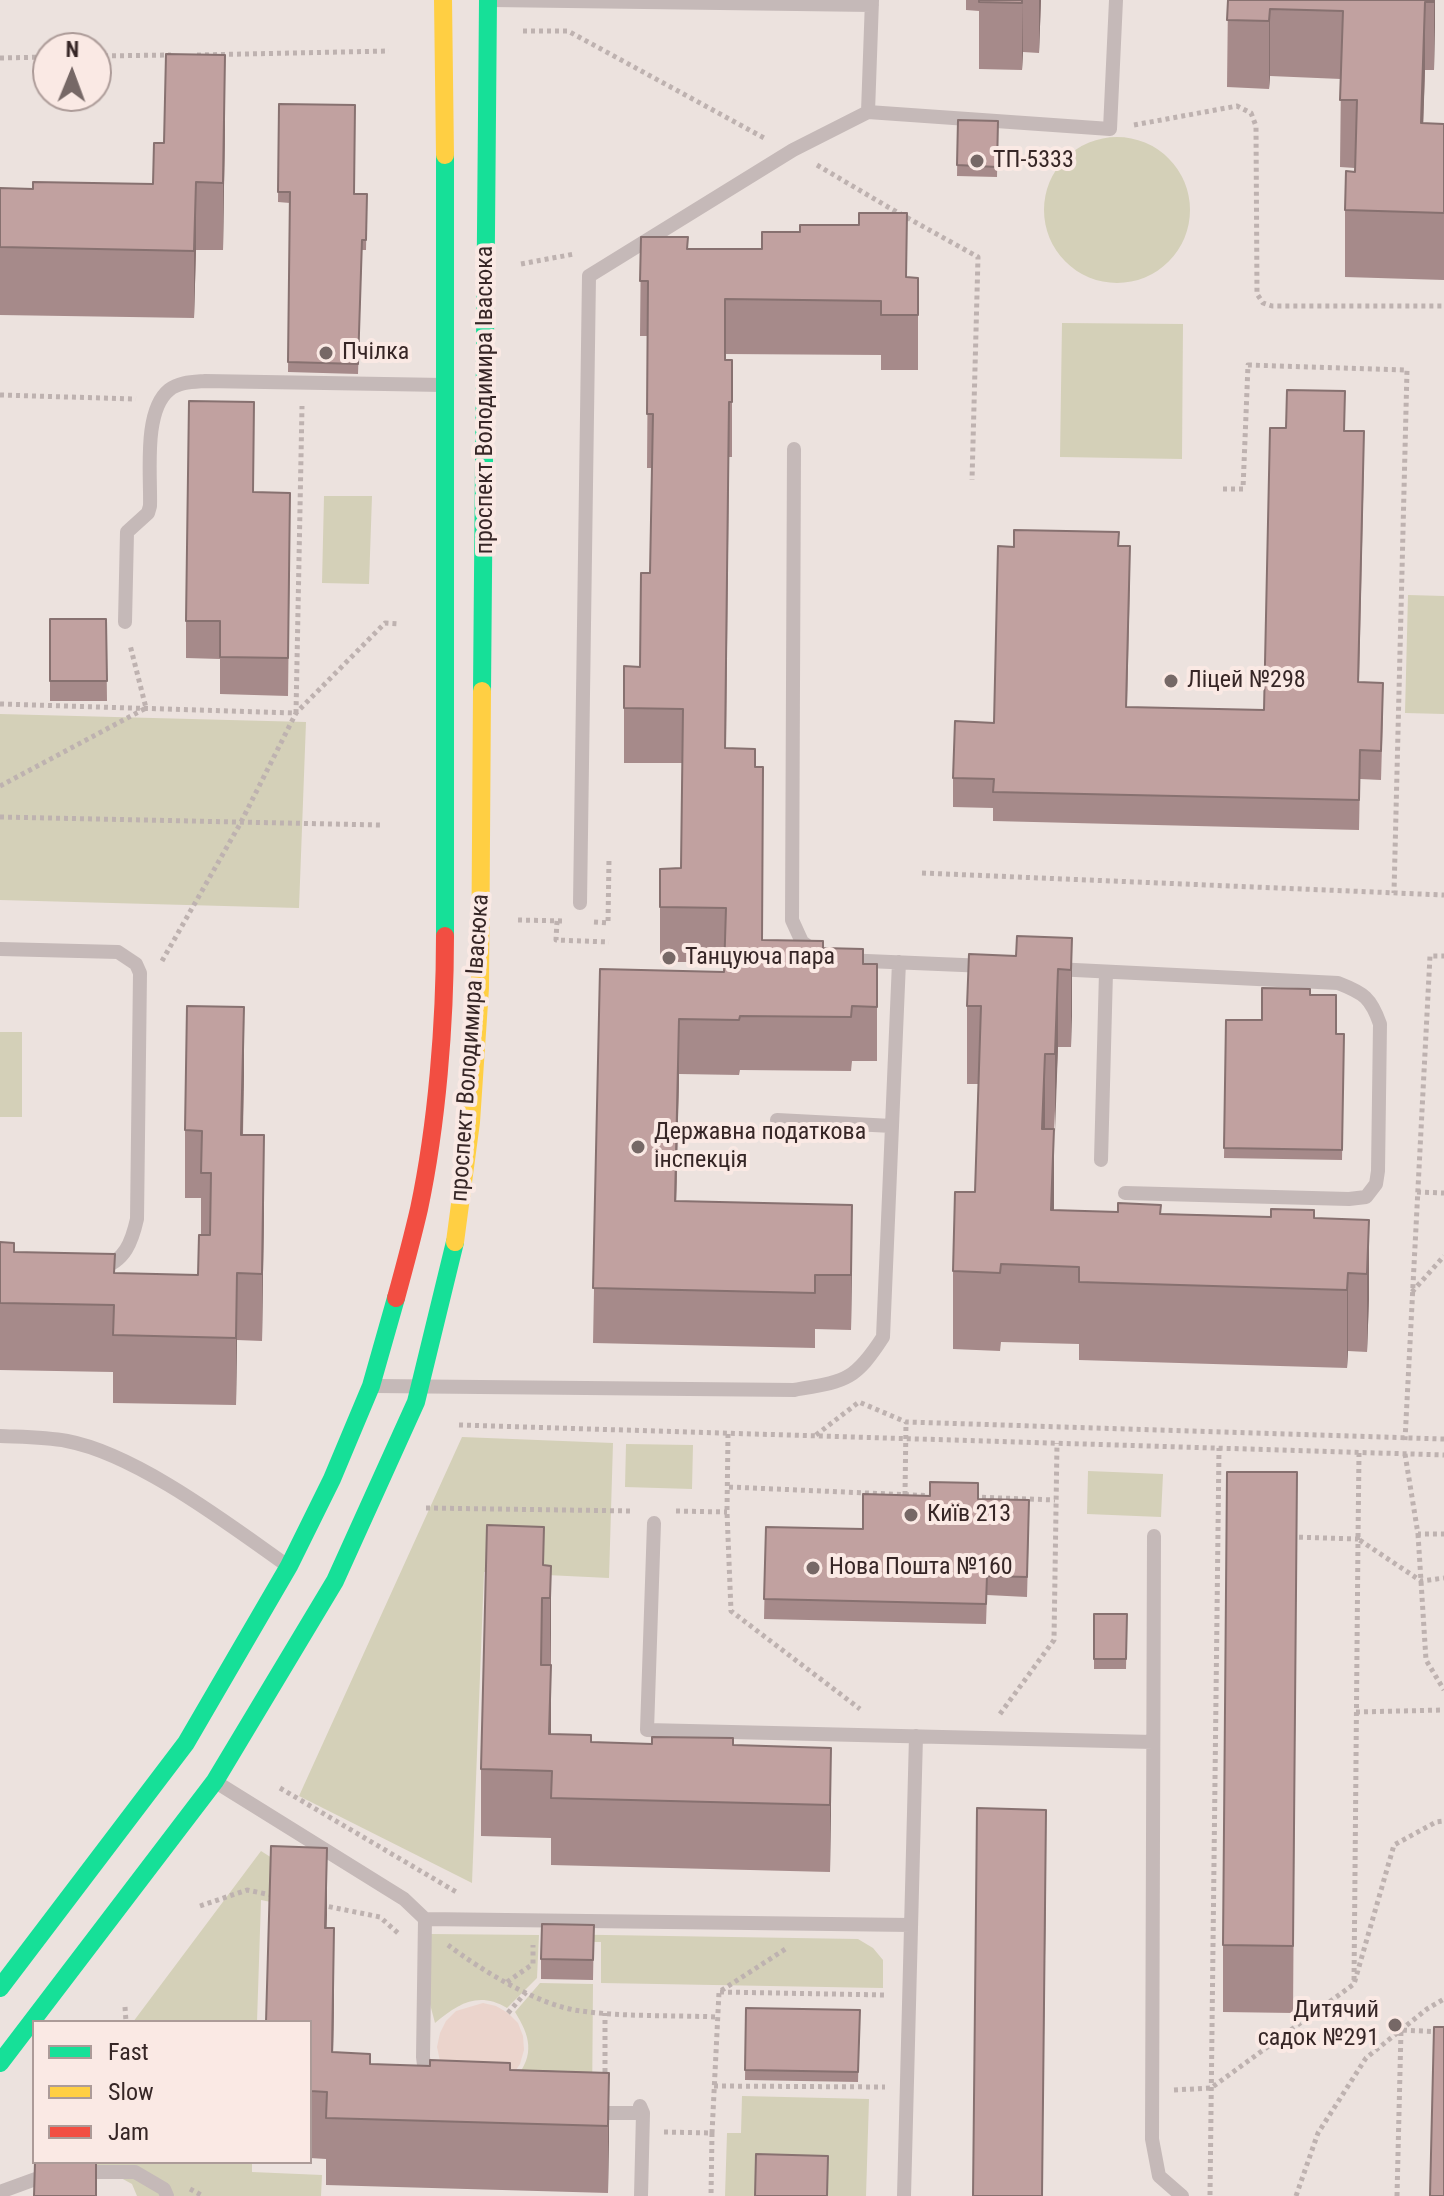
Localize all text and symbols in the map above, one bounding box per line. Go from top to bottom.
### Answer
north arrow [32,32,112,112]
text: N [65,37,79,62]
place label: ТП-5333 [993,147,1074,175]
marker: ТП-5333 [968,152,986,170]
street label: проспект Володимира Івасюка [472,246,500,554]
place label: Пчілка [342,339,409,367]
marker: Пчілка [317,344,335,362]
place label: Ліцей №298 [1187,667,1306,695]
marker: Ліцей №298 [1162,672,1180,690]
street label: проспект Володимира Івасюка [446,893,496,1203]
place label: Танцуюча пара [685,944,835,972]
marker: Танцуюча пара [660,949,678,967]
place label: Державна податкова інспекція [654,1119,866,1175]
marker: Державна податкова інспекція [629,1138,647,1156]
place label: Київ 213 [927,1501,1011,1529]
marker: Київ 213 [902,1506,920,1524]
place label: Нова Пошта №160 [829,1554,1013,1582]
marker: Нова Пошта №160 [804,1559,822,1577]
place label: Дитячий садок №291 [1258,1997,1379,2053]
marker: Дитячий садок №291 [1386,2016,1404,2034]
legend [32,2020,312,2164]
text: Fast [108,2038,149,2066]
text: Slow [108,2078,154,2106]
text: Jam [108,2118,149,2146]

